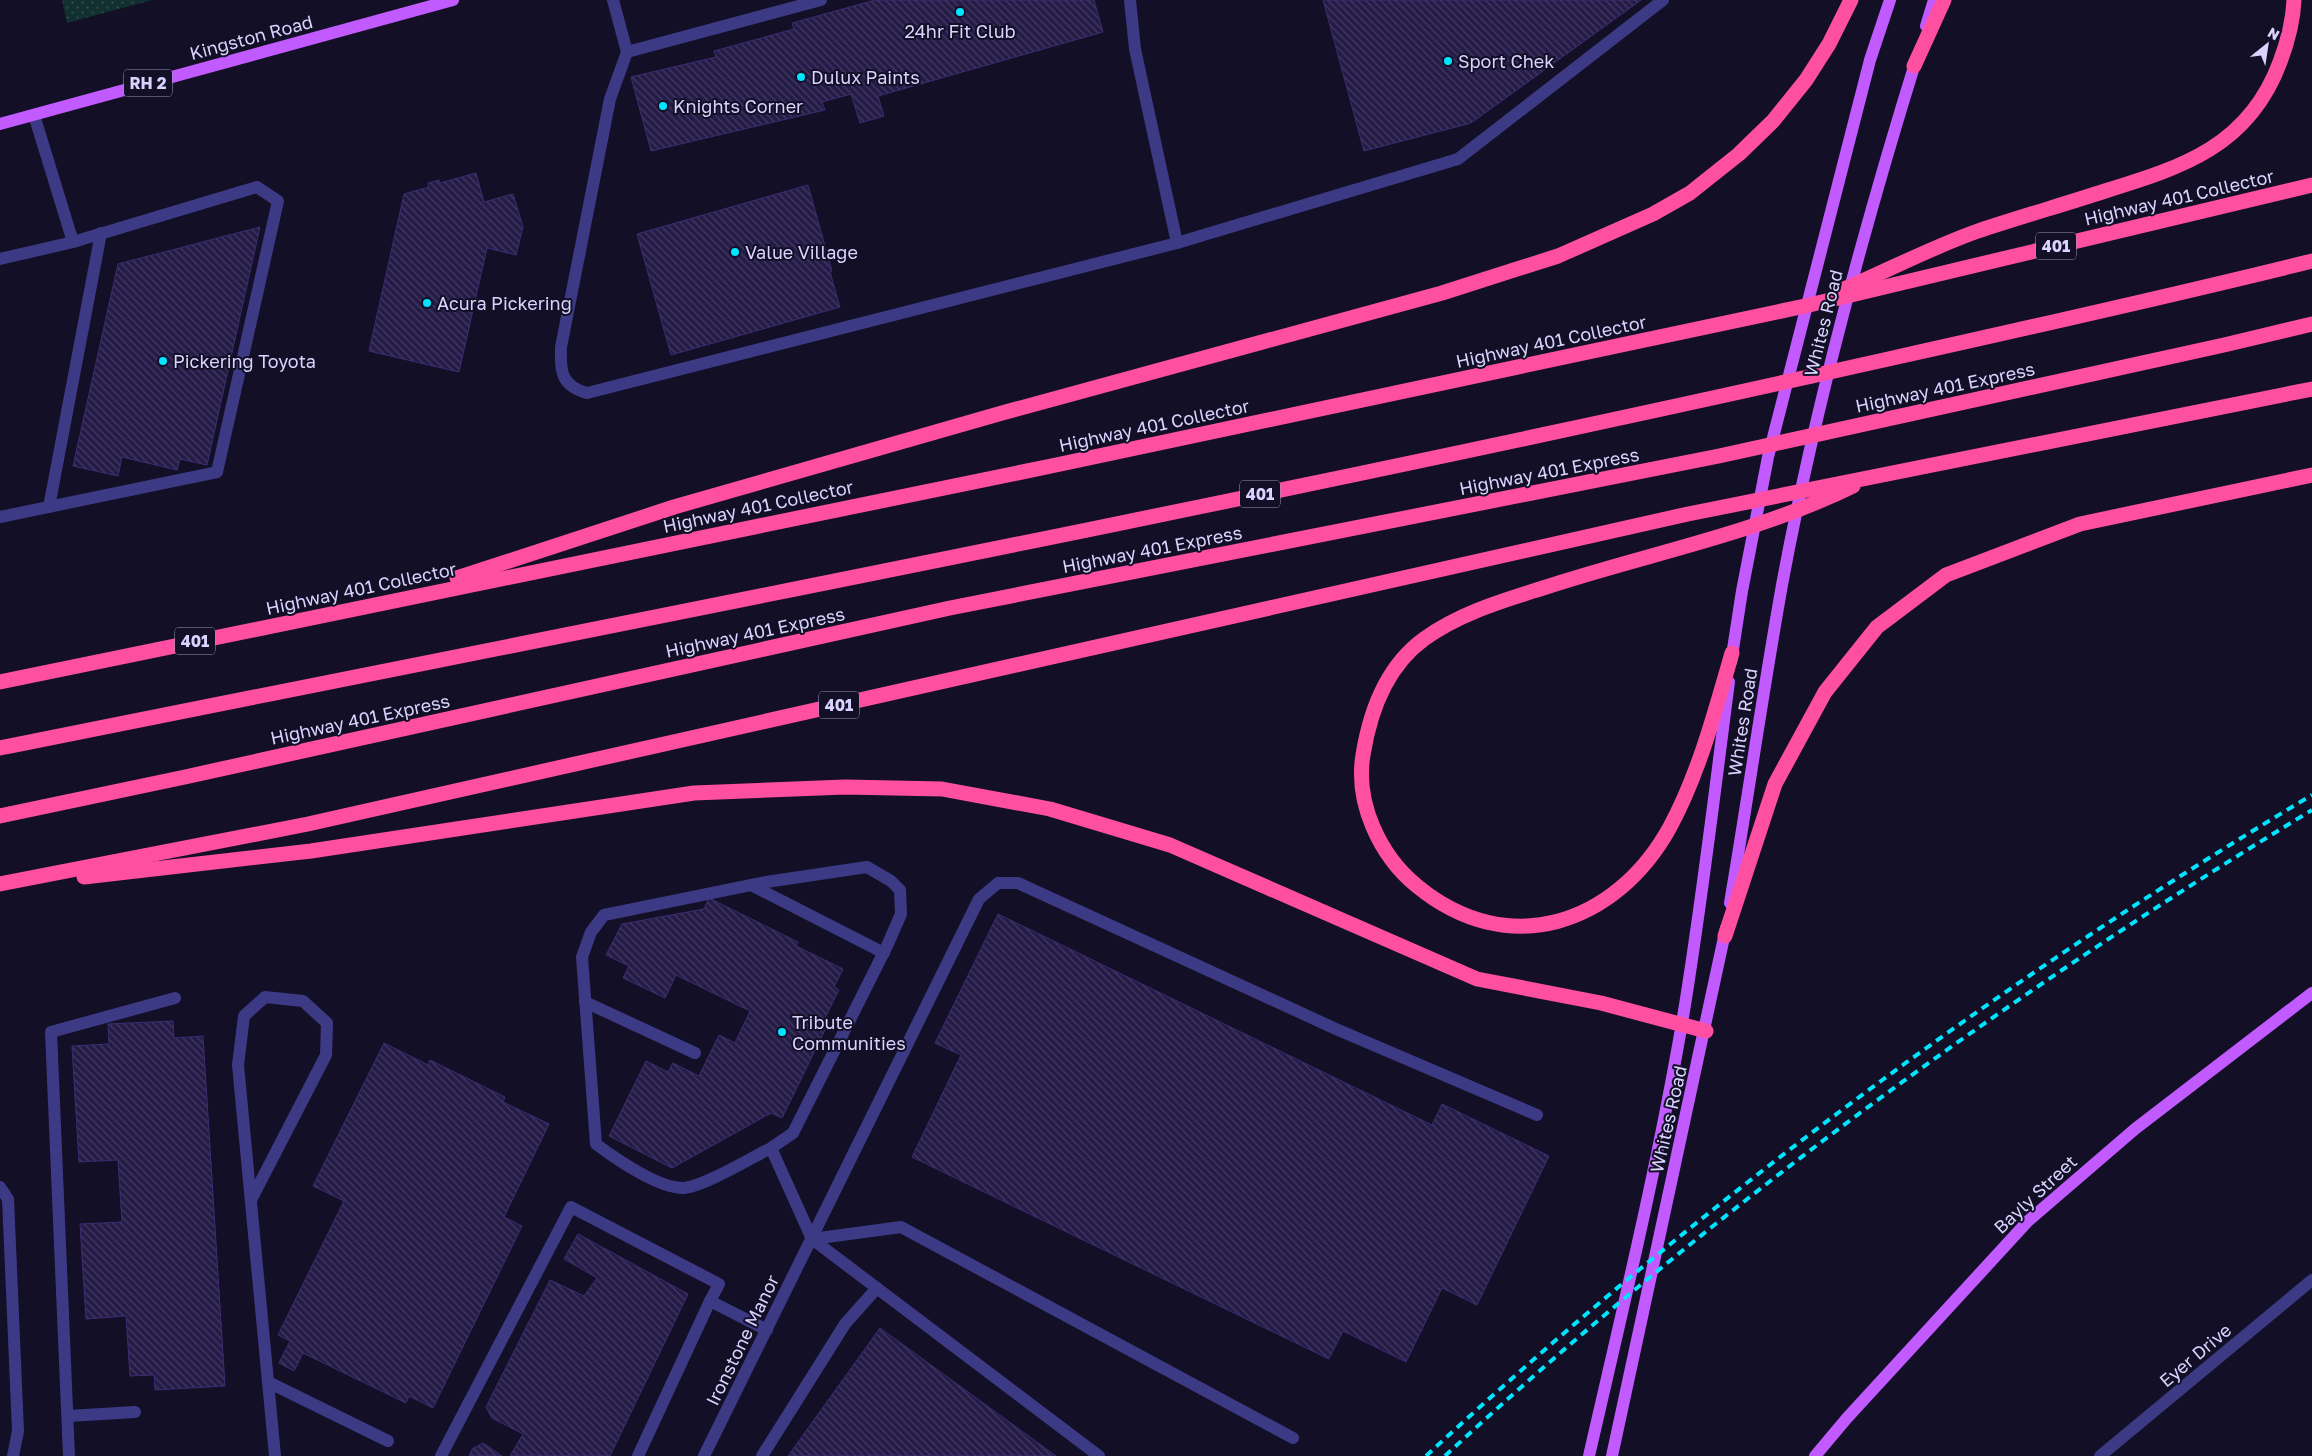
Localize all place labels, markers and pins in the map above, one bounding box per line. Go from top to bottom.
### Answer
marker: 24hr Fit Club [954,6,966,18]
place label: 24hr Fit Club [904,20,1016,42]
place label: Sport Chek [1458,50,1554,72]
marker: Sport Chek [1442,55,1454,67]
place label: Dulux Paints [811,66,920,88]
marker: Dulux Paints [795,71,807,83]
place label: Knights Corner [673,95,803,117]
marker: Knights Corner [657,100,669,112]
place label: Value Village [745,241,858,263]
marker: Value Village [729,246,741,258]
place label: Acura Pickering [437,292,572,314]
marker: Acura Pickering [421,297,433,309]
place label: Pickering Toyota [173,350,316,372]
marker: Pickering Toyota [157,355,169,367]
place label: Tribute Communities [792,1011,906,1054]
marker: Tribute Communities [776,1026,788,1038]

